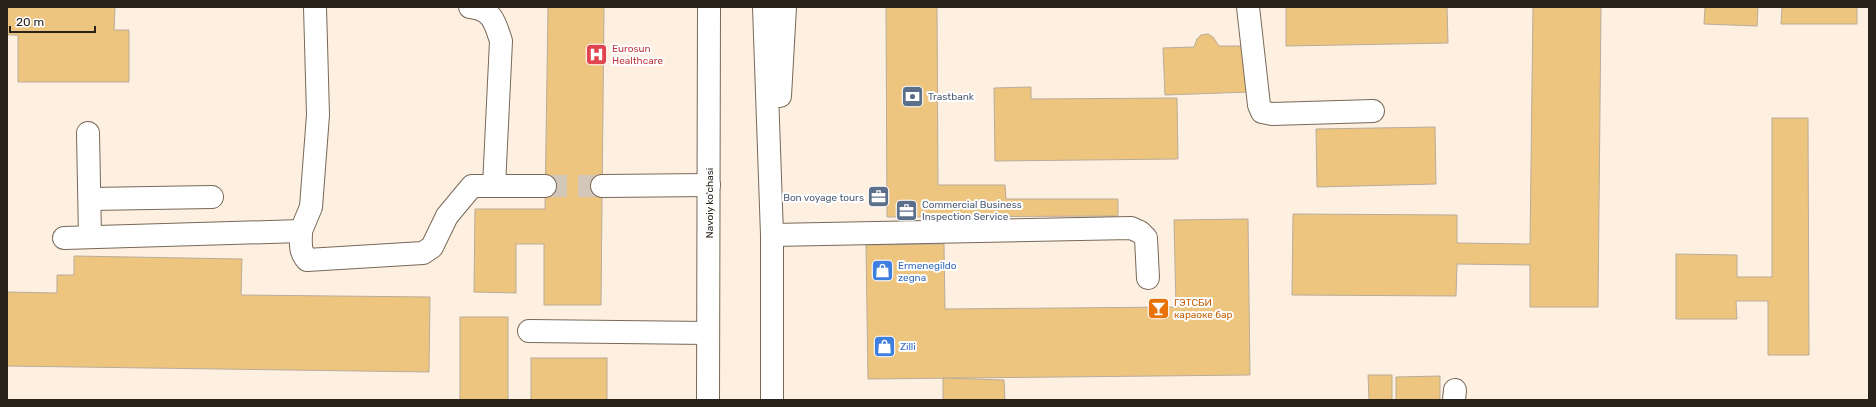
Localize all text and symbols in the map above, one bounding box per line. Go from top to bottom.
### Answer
scale bar [10,8,95,34]
text: 20 m [16,15,44,29]
hospital icon: Eurosun Healthcare [584,41,610,67]
place label: Eurosun Healthcare [612,43,663,67]
bank icon: Trastbank [899,83,925,109]
place label: Trastbank [928,91,975,103]
street label: Navoiy ko'chasi [704,168,716,238]
office icon: Bon voyage tours [866,184,892,210]
place label: Bon voyage tours [783,192,864,204]
office icon: Commercial Business Inspection Service [893,197,919,223]
place label: Commercial Business Inspection Service [922,199,1022,223]
shop icon: Ermenegildo zegna [870,258,896,284]
place label: Ermenegildo zegna [898,260,957,284]
bar icon: ГЭТСБИ караоке бар [1145,295,1171,321]
place label: ГЭТСБИ караоке бар [1174,297,1233,321]
shop icon: Zilli [871,333,897,359]
place label: Zilli [900,341,916,353]

